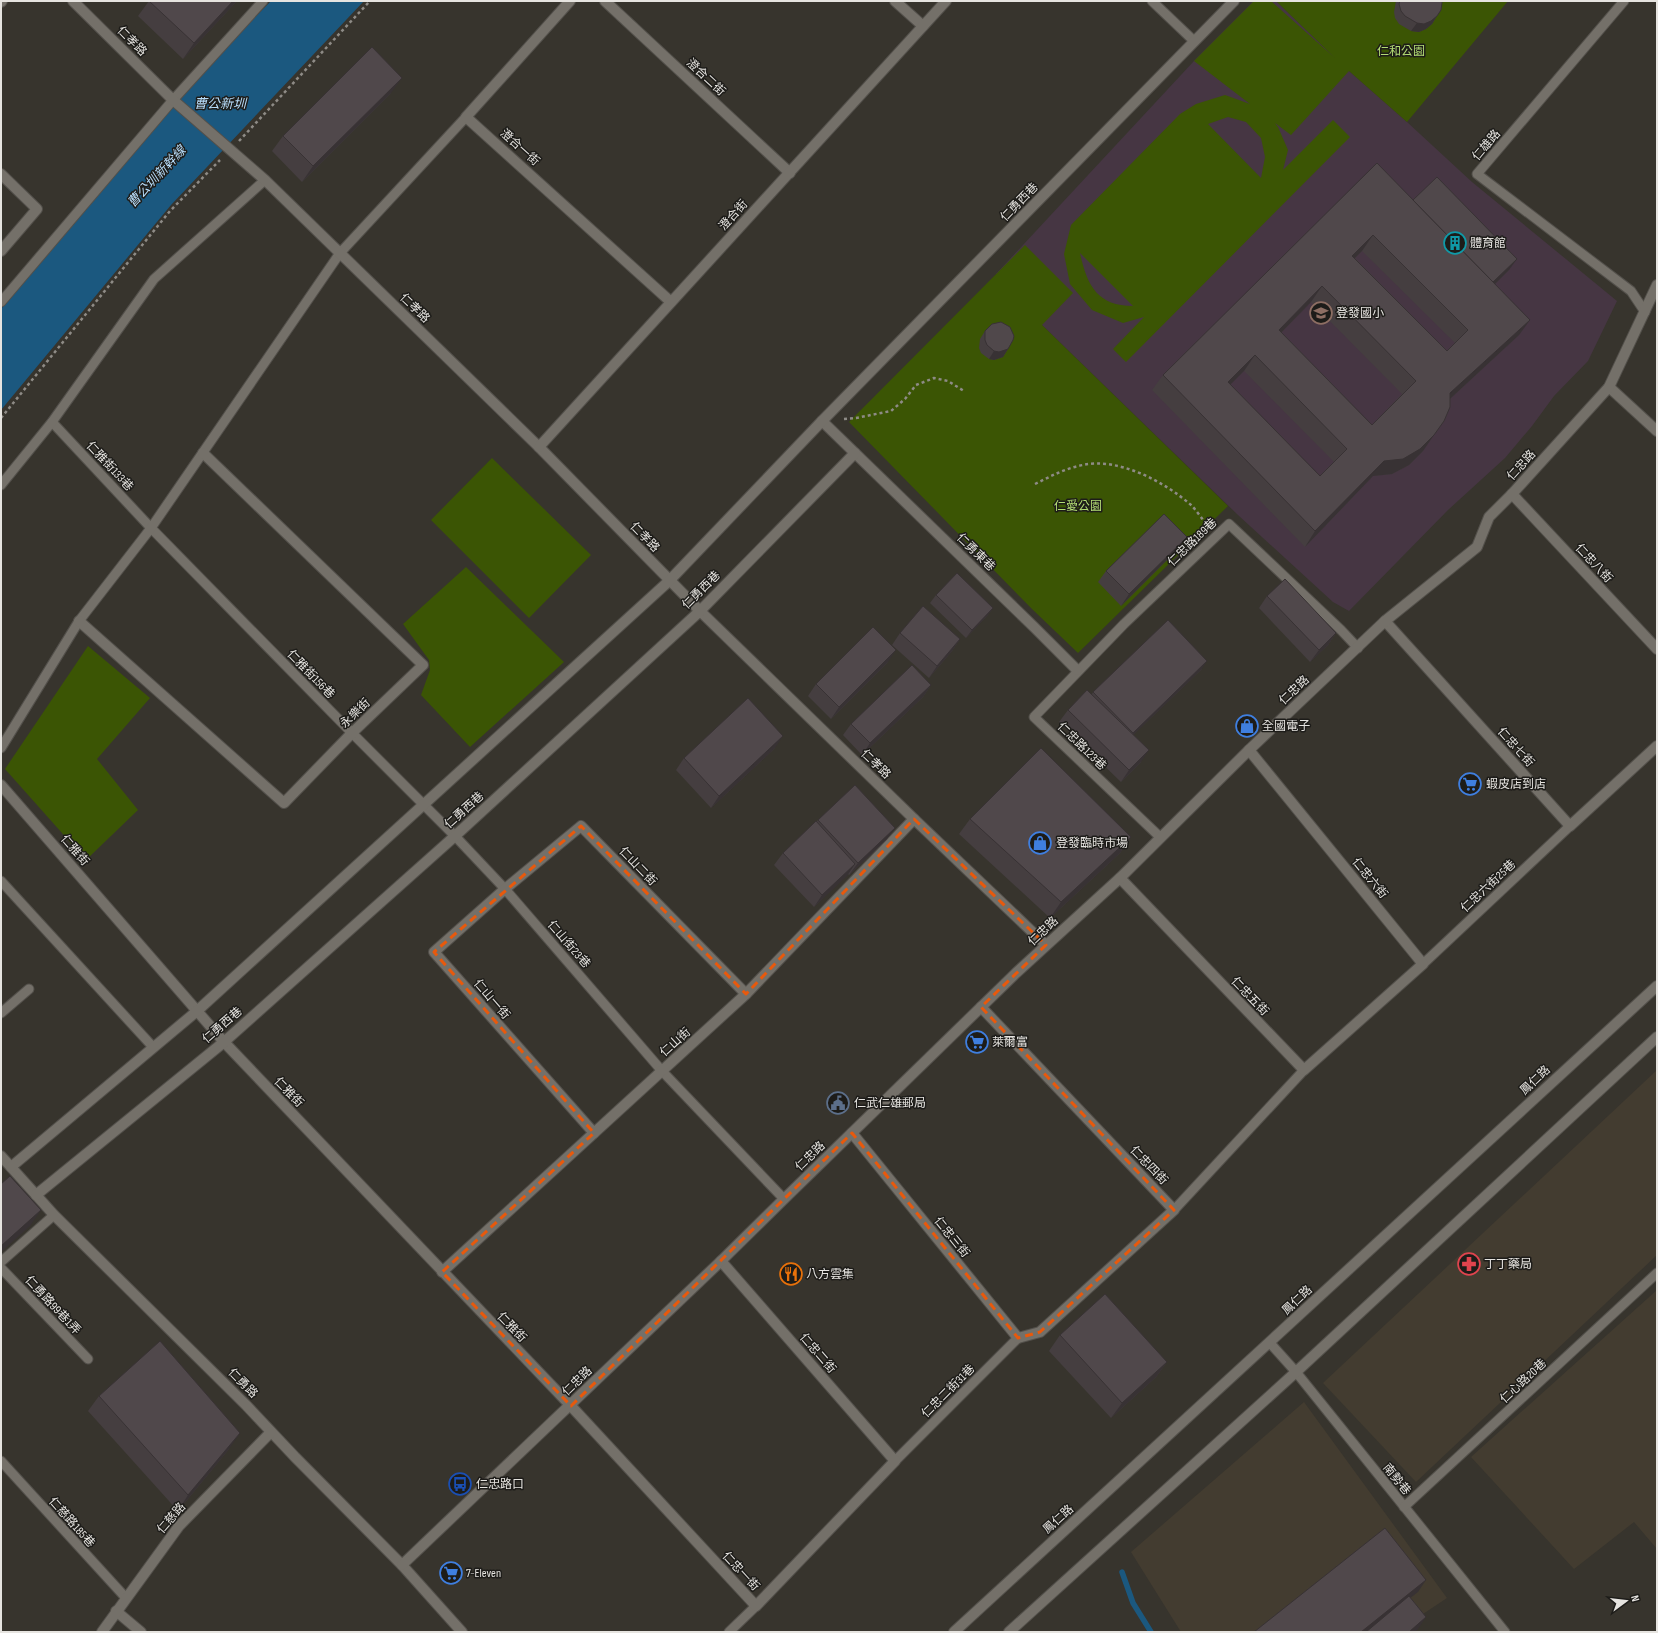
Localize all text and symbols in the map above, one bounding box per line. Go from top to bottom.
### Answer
street label: 仁孝路 [114,23,150,59]
park label: 仁和公園 [1377,44,1425,59]
street label: 澄合二街 [683,56,728,99]
water label: 曹公新圳 [194,96,248,112]
street label: 澄合一街 [497,126,543,169]
street label: 仁雄路 [1469,127,1504,164]
water label: 曹公圳新幹線 [124,141,191,211]
street label: 仁勇西巷 [997,180,1041,225]
street label: 澄合街 [716,197,751,234]
building icon: 體育館 [1442,230,1468,256]
place label: 體育館 [1470,236,1506,251]
street label: 仁孝路 [396,290,433,326]
school or university icon: 登發國小 [1308,300,1334,326]
place label: 登發國小 [1336,306,1384,321]
street label: 仁雅街133巷 [83,438,136,494]
street label: 仁忠路 [1504,447,1539,484]
park label: 仁愛公園 [1054,499,1102,514]
street label: 仁忠路189巷 [1165,515,1220,570]
street label: 仁孝路 [627,519,663,556]
street label: 仁勇東巷 [953,530,998,574]
street label: 仁忠八街 [1572,541,1615,586]
street label: 仁勇西巷 [679,568,724,613]
street label: 仁雅街156巷 [284,647,338,702]
street label: 仁忠路 [1276,673,1313,708]
street label: 永樂街 [337,695,374,731]
shop icon: 全國電子 [1234,713,1260,739]
street label: 仁忠路123巷 [1054,719,1109,773]
place label: 全國電子 [1262,719,1310,734]
street label: 仁忠七街 [1494,724,1537,770]
street label: 仁孝路 [857,746,894,782]
supermarket icon: 蝦皮店到店 [1457,771,1483,797]
place label: 蝦皮店到店 [1486,777,1546,792]
street label: 仁勇西巷 [441,789,487,832]
shop icon: 登發臨時市場 [1027,830,1053,856]
street label: 仁雅街 [57,832,92,869]
place label: 登發臨時市場 [1056,836,1128,851]
street label: 仁山二街 [616,844,660,889]
street label: 仁忠六街 [1349,855,1391,902]
street label: 仁忠六街25巷 [1458,857,1519,916]
street label: 仁忠路 [1025,914,1062,949]
street label: 仁山街23巷 [544,918,593,971]
street label: 仁忠五街 [1228,974,1272,1019]
street label: 仁山一街 [470,976,513,1022]
street label: 仁勇西巷 [199,1004,245,1047]
street label: 仁山街 [657,1025,694,1060]
supermarket icon: 萊爾富 [964,1029,990,1055]
place label: 萊爾富 [992,1035,1028,1050]
street label: 鳳仁路 [1517,1063,1554,1098]
street label: 仁雅街 [271,1074,307,1111]
public building icon: 仁武仁雄郵局 [825,1090,851,1116]
place label: 仁武仁雄郵局 [854,1096,926,1111]
street label: 仁忠路 [792,1138,829,1174]
street label: 仁忠四街 [1127,1143,1171,1188]
street label: 仁忠三街 [931,1214,973,1261]
pharmacy icon: 丁丁藥局 [1456,1251,1482,1277]
place label: 丁丁藥局 [1484,1257,1532,1272]
restaurant icon: 八方雲集 [778,1261,804,1287]
place label: 八方雲集 [806,1267,854,1282]
street label: 仁勇路99巷1弄 [22,1273,84,1338]
street label: 鳳仁路 [1279,1283,1316,1318]
street label: 仁雅街 [494,1309,530,1346]
street label: 仁忠二街 [796,1330,839,1376]
street label: 仁心路20巷 [1497,1356,1550,1407]
street label: 仁忠二街31巷 [919,1362,978,1421]
street label: 仁忠路 [559,1363,596,1399]
street label: 仁勇路 [225,1365,261,1401]
street label: 南勢巷 [1379,1461,1414,1498]
bus stop icon: 仁忠路口 [447,1471,473,1497]
place label: 仁忠路口 [476,1477,524,1492]
street label: 仁慈路185巷 [45,1494,98,1550]
street label: 仁慈路 [154,1500,189,1537]
street label: 鳳仁路 [1040,1502,1077,1537]
street label: 仁忠一街 [719,1549,762,1594]
supermarket icon: 7-Eleven [438,1560,464,1586]
place label: 7-Eleven [466,1566,501,1581]
north arrow [1606,1581,1646,1621]
text: N [1628,1594,1642,1603]

